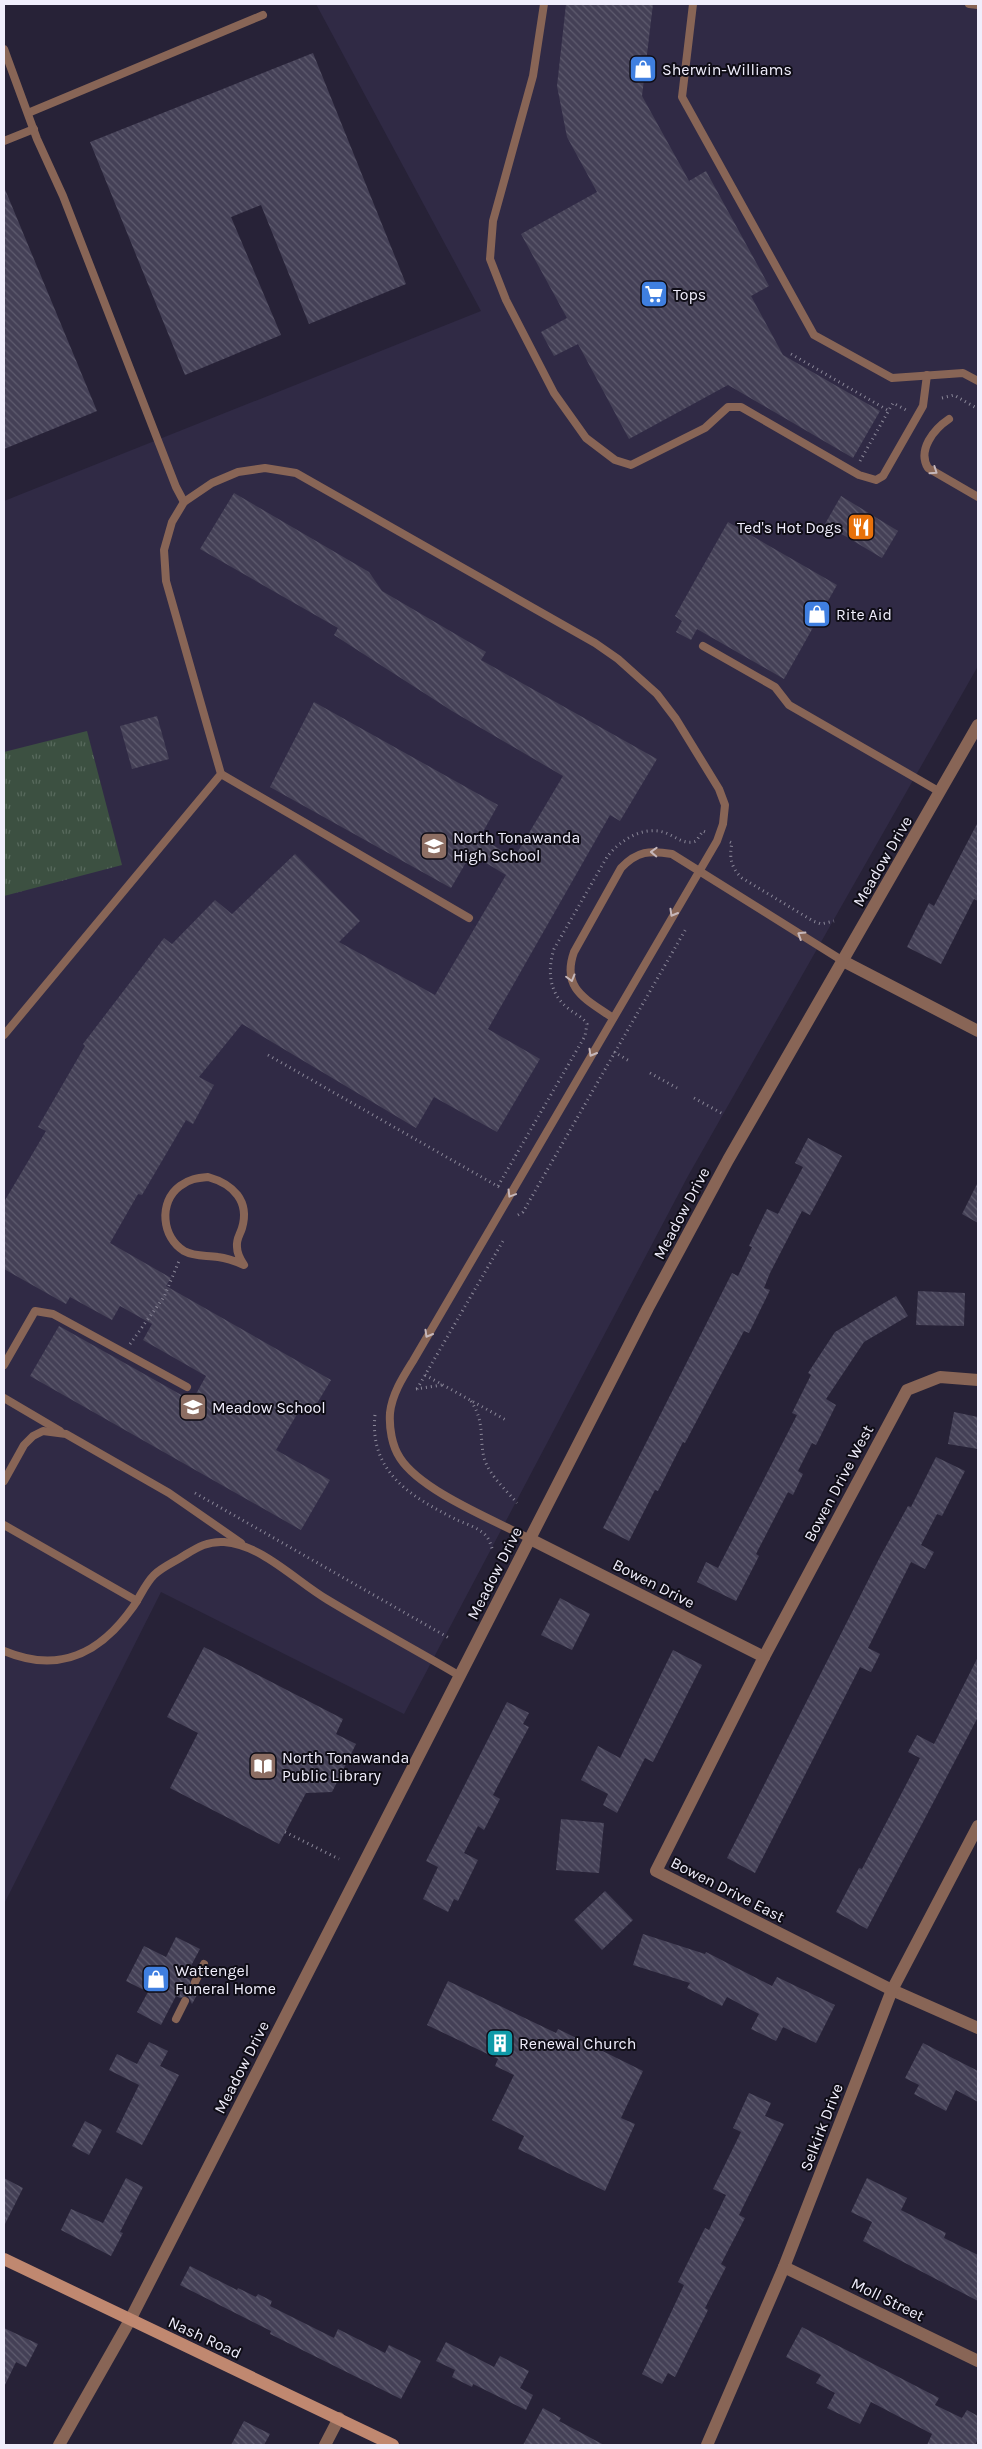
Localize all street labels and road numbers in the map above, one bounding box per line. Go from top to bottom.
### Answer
street label: Meadow Drive [849,813,916,910]
street label: Meadow Drive [649,1164,714,1263]
street label: Bowen Drive West [800,1422,877,1545]
street label: Meadow Drive [463,1524,526,1623]
street label: Bowen Drive [610,1555,698,1612]
street label: Bowen Drive East [668,1853,788,1926]
street label: Meadow Drive [210,2018,273,2117]
street label: Selkirk Drive [796,2081,847,2174]
street label: Moll Street [848,2274,927,2325]
street label: Nash Road [165,2312,244,2363]

